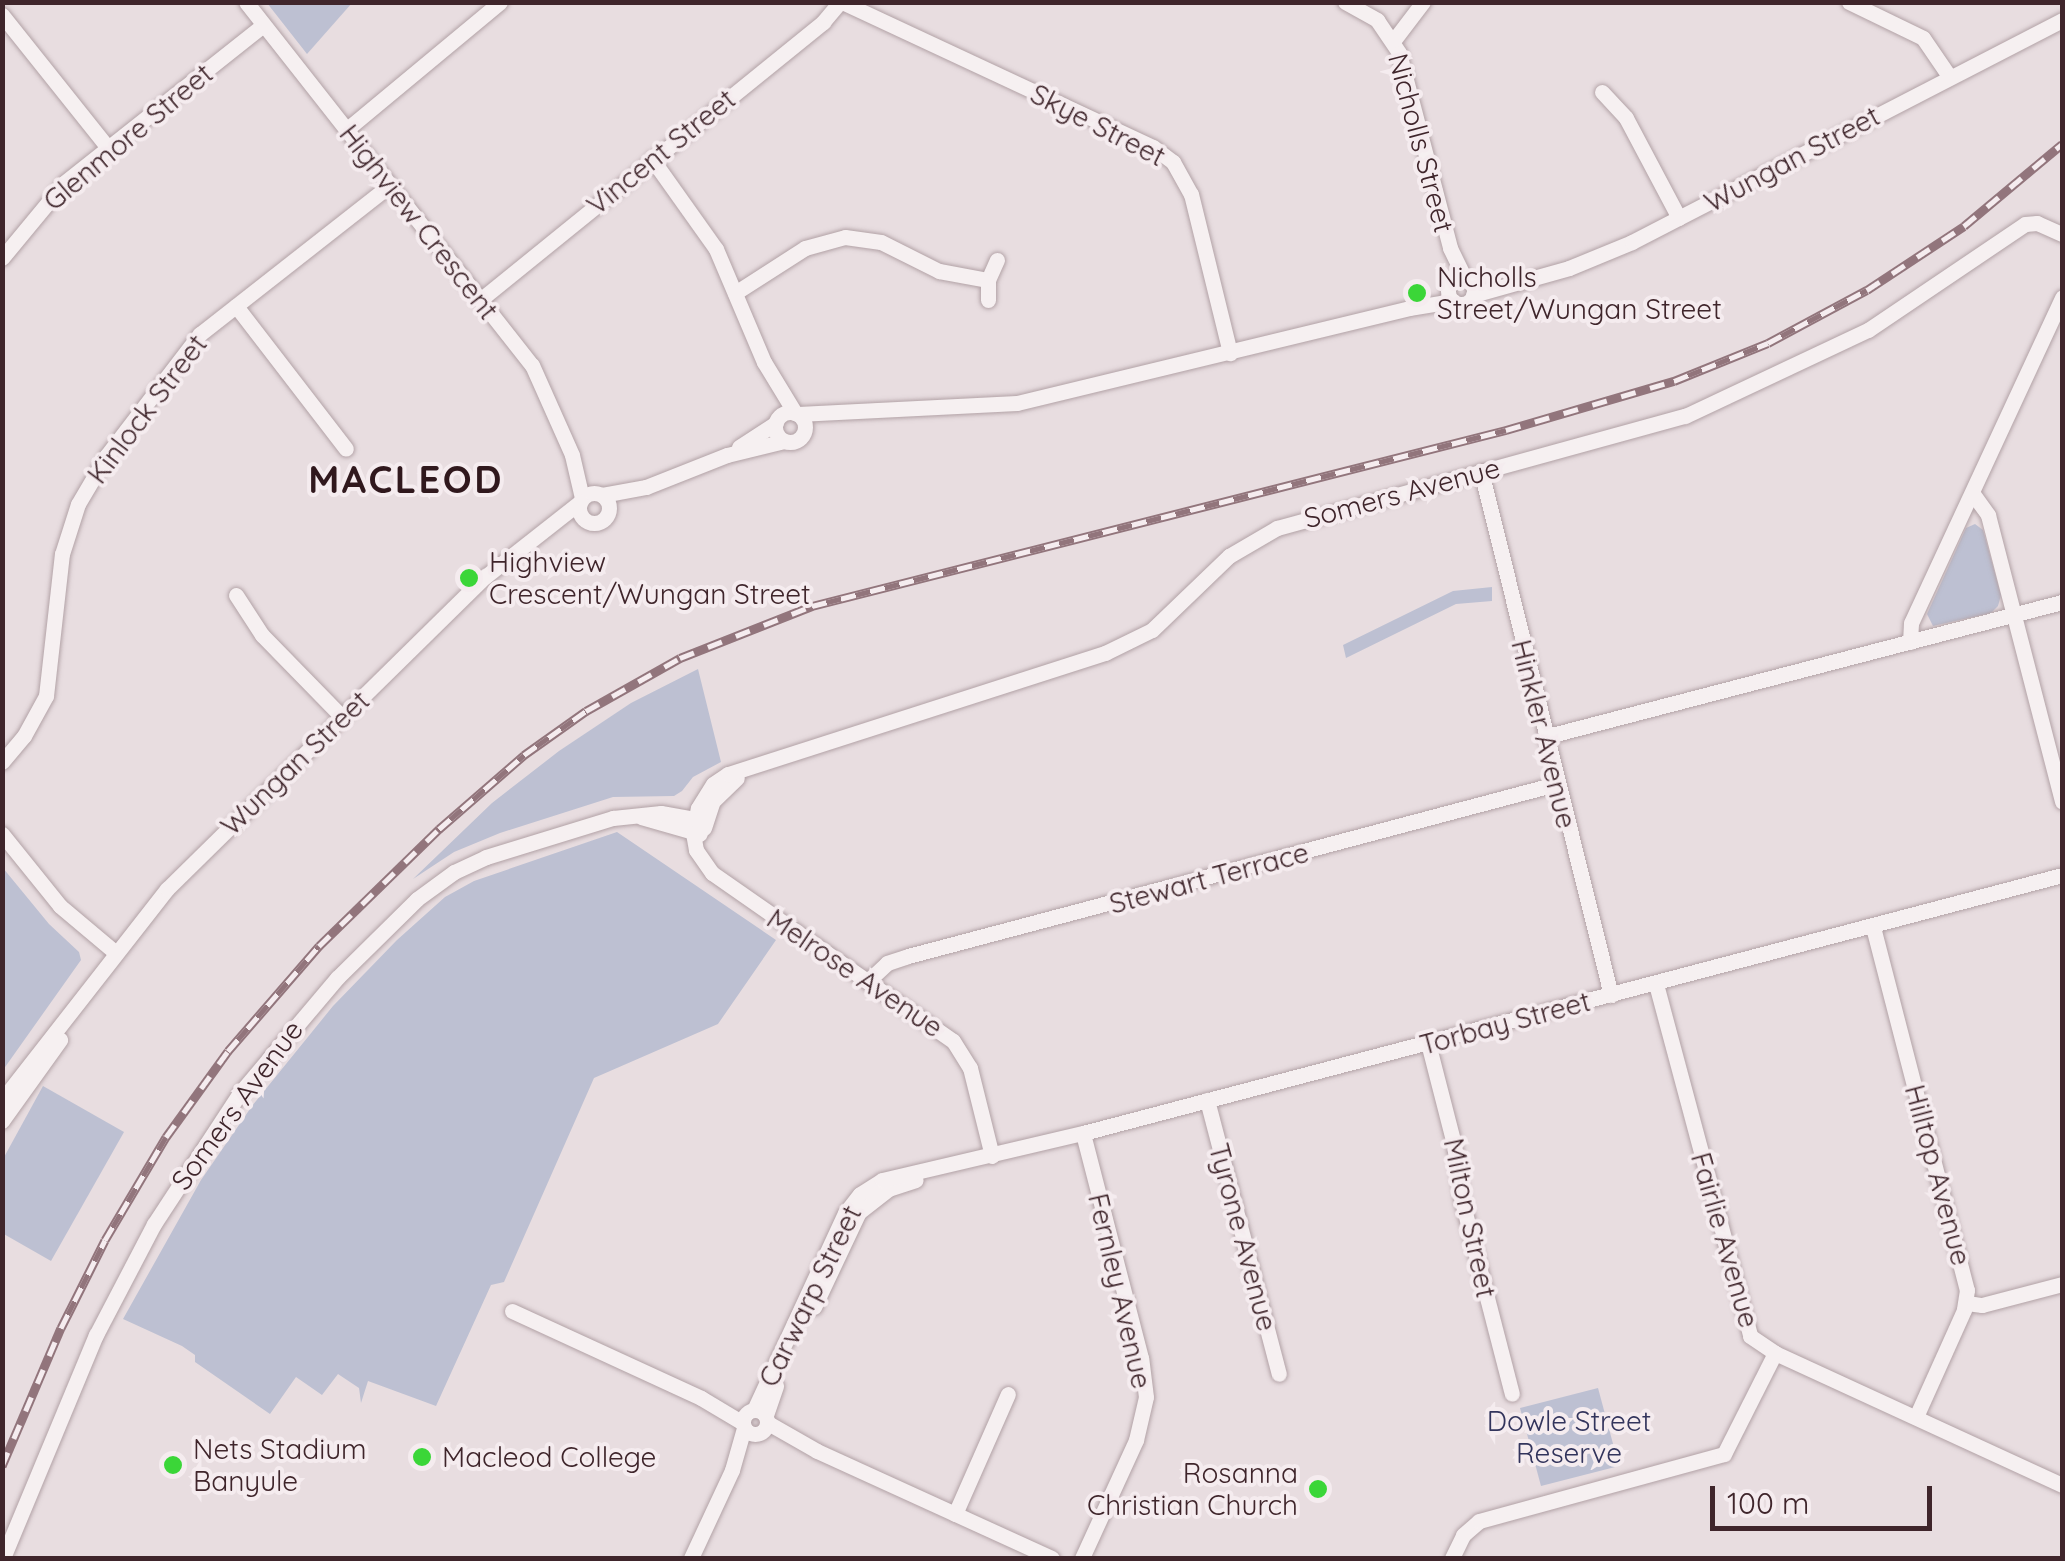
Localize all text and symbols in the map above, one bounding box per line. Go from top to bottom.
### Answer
street label: Nicholls Street [1381,50,1461,236]
street label: Glenmore Street [37,57,219,217]
street label: Skye Street [1025,77,1171,173]
street label: Vincent Street [580,82,742,222]
street label: Wungan Street [1699,99,1885,219]
street label: Highview Crescent [332,118,506,326]
place label: Nicholls Street/Wungan Street [1437,260,1722,326]
marker: Nicholls Street/Wungan Street [1406,282,1428,304]
street label: Kinlock Street [80,328,214,490]
street label: Somers Avenue [1300,451,1504,535]
district label: MACLEOD [308,457,504,503]
place label: Highview Crescent/Wungan Street [489,545,811,611]
marker: Highview Crescent/Wungan Street [458,567,480,589]
street label: Hinkler Avenue [1504,636,1584,832]
street label: Wungan Street [214,684,376,842]
street label: Stewart Terrace [1106,835,1312,921]
street label: Melrose Avenue [761,902,949,1044]
street label: Torbay Street [1416,984,1594,1062]
street label: Somers Avenue [164,1014,310,1196]
street label: Hilltop Avenue [1898,1081,1978,1269]
street label: Milton Street [1437,1135,1503,1301]
street label: Tyrone Avenue [1202,1140,1284,1334]
street label: Fairlie Avenue [1684,1149,1766,1331]
street label: Fernley Avenue [1081,1190,1159,1392]
street label: Carwarp Street [752,1200,868,1392]
park label: Dowle Street Reserve [1487,1404,1651,1470]
place label: Nets Stadium Banyule [193,1432,367,1498]
place label: Macleod College [442,1440,656,1474]
marker: Macleod College [411,1446,433,1468]
marker: Nets Stadium Banyule [162,1454,184,1476]
place label: Rosanna Christian Church [1087,1456,1298,1522]
scale bar [1715,1466,1938,1528]
marker: Rosanna Christian Church [1307,1478,1329,1500]
text: 100 m [1727,1484,1809,1522]

